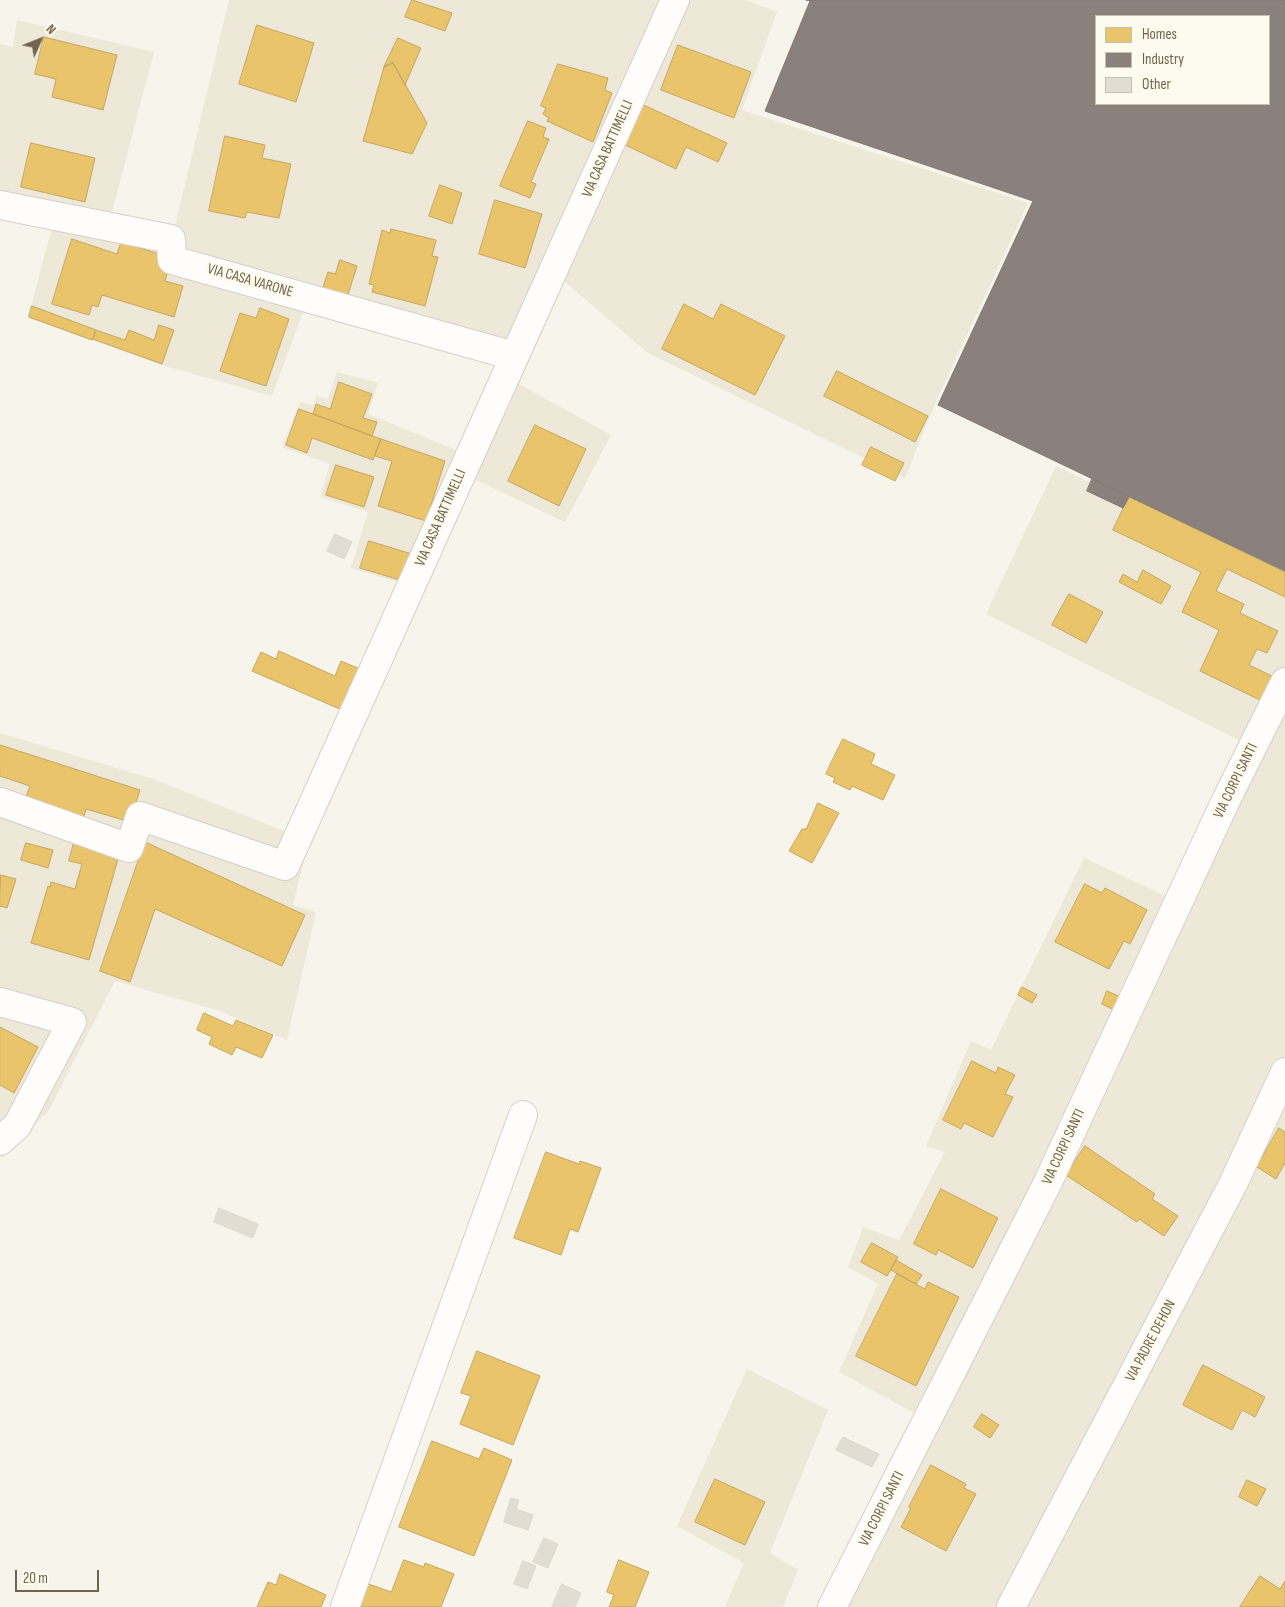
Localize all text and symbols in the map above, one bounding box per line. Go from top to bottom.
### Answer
north arrow [15,15,65,65]
legend [1095,15,1270,105]
text: N [42,21,60,38]
text: Homes [1142,25,1177,44]
text: Industry [1142,50,1184,69]
text: Other [1142,75,1171,94]
street label: VIA CASA BATTIMELLI [579,98,637,200]
street label: VIA CASA VARONE [205,260,295,302]
street label: VIA CASA BATTIMELLI [412,467,470,569]
street label: VIA CORPI SANTI [1210,740,1262,822]
street label: VIA CORPI SANTI [1039,1106,1089,1188]
street label: VIA PADRE DEHON [1122,1297,1180,1385]
street label: VIA CORPI SANTI [855,1469,909,1549]
scale bar [18,1560,101,1592]
text: 20 m [23,1569,48,1588]

